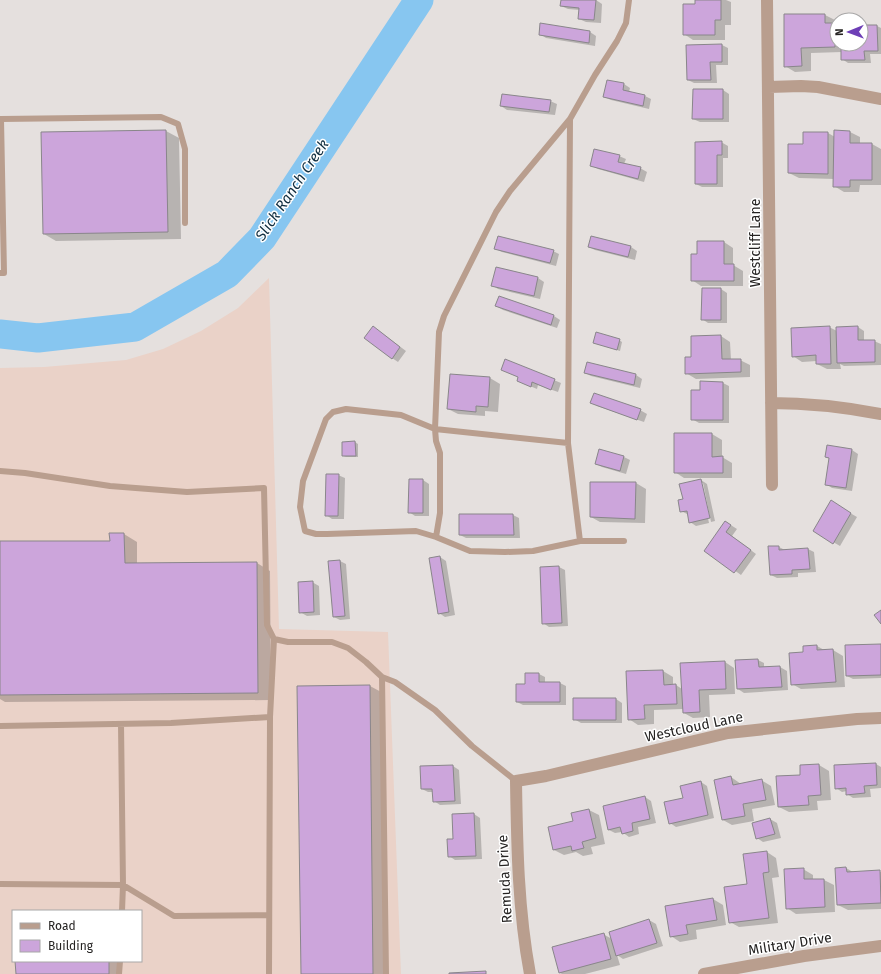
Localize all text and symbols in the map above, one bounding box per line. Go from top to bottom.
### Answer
north arrow [829,12,869,52]
text: N [833,28,846,36]
water label: Slick Ranch Creek [251,136,333,245]
street label: Westcliff Lane [747,199,764,287]
street label: Westcloud Lane [643,708,745,746]
street label: Remuda Drive [494,834,516,924]
legend [12,910,142,962]
text: Road [48,919,76,933]
street label: Military Drive [747,929,833,959]
text: Building [48,939,94,953]

